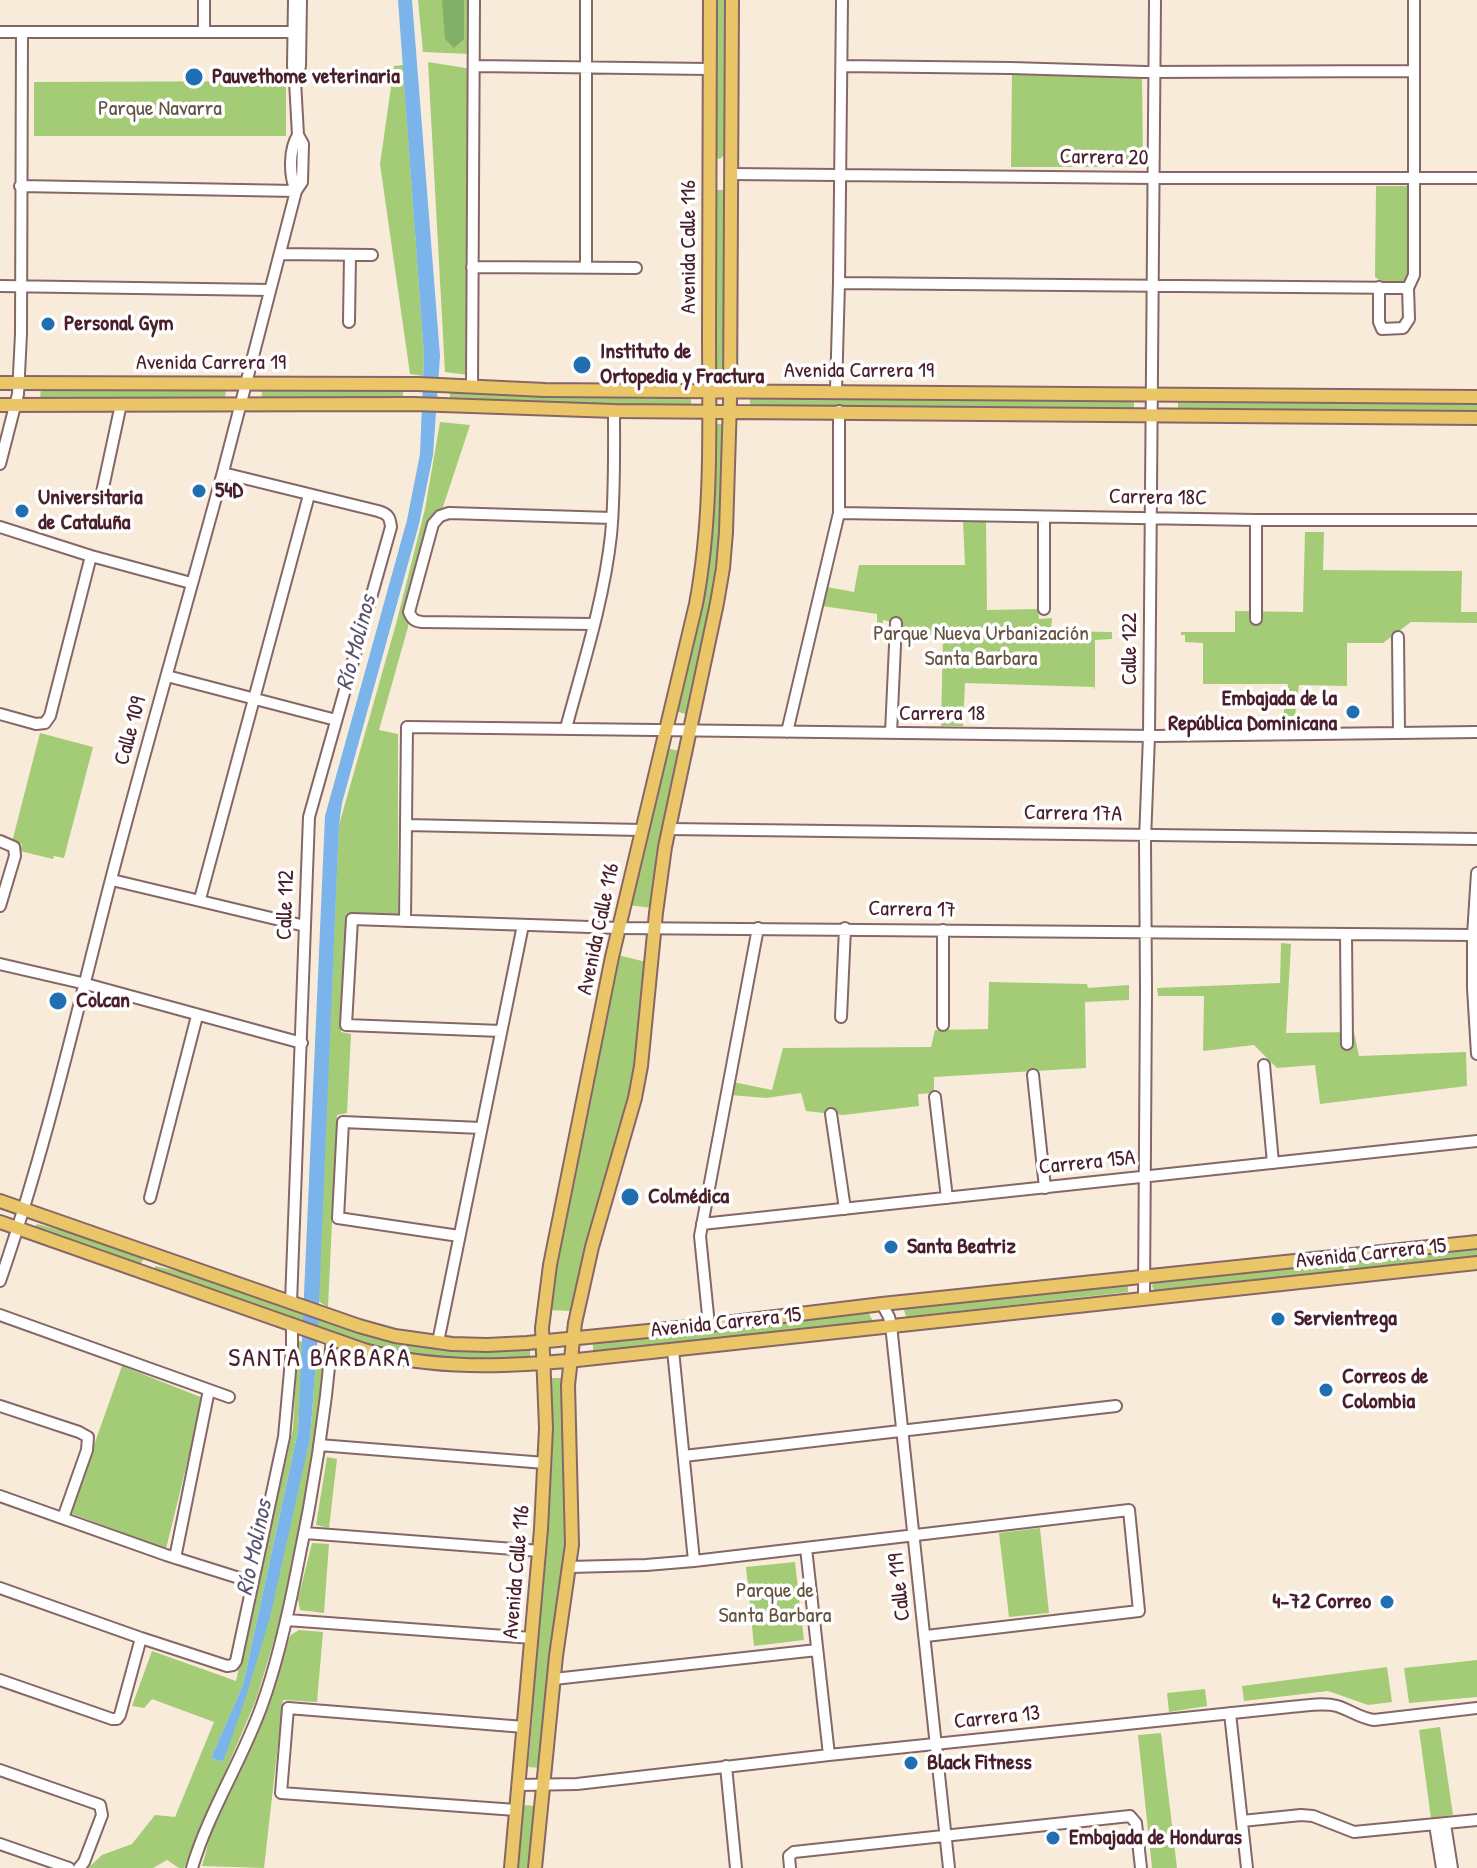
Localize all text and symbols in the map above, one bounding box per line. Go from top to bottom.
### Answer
place label: Pauvethome veterinaria [212,64,400,90]
marker: Pauvethome veterinaria [183,66,205,88]
park label: Parque Navarra [98,96,222,122]
street label: Carrera 20 [1059,144,1149,172]
street label: Avenida Calle 116 [676,180,702,314]
place label: Personal Gym [64,311,173,337]
marker: Personal Gym [39,315,57,333]
place label: Instituto de Ortopedia y Fractura [600,339,764,390]
street label: Avenida Carrera 19 [136,350,286,376]
marker: Instituto de Ortopedia y Fractura [571,354,593,376]
street label: Avenida Carrera 19 [784,358,934,384]
place label: 54D [215,478,243,504]
marker: 54D [190,482,208,500]
street label: Carrera 18C [1109,484,1207,512]
place label: Universitaria de Cataluña [38,485,143,536]
marker: Universitaria de Cataluña [13,502,31,520]
water label: Río Molinos [331,592,383,694]
street label: Calle 122 [1117,613,1143,685]
park label: Parque Nueva Urbanización Santa Barbara [873,621,1089,672]
place label: Embajada de la República Dominicana [1168,686,1337,738]
street label: Calle 109 [109,694,153,768]
street label: Carrera 18 [899,701,985,727]
marker: Embajada de la República Dominicana [1344,703,1362,721]
street label: Carrera 17A [1024,800,1122,828]
street label: Avenida Calle 116 [572,861,626,997]
street label: Calle 112 [272,869,300,941]
street label: Carrera 17 [868,896,956,924]
place label: Colcan [76,988,130,1014]
marker: Colcan [47,990,69,1012]
street label: Carrera 15A [1038,1145,1136,1181]
place label: Colmédica [648,1184,729,1210]
marker: Colmédica [619,1186,641,1208]
street label: Avenida Carrera 15 [1294,1233,1448,1275]
place label: Santa Beatriz [907,1234,1016,1260]
marker: Santa Beatriz [882,1238,900,1256]
street label: Avenida Carrera 15 [649,1302,803,1344]
place label: Servientrega [1294,1306,1397,1332]
marker: Servientrega [1269,1310,1287,1328]
district label: SANTA BÁRBARA [228,1343,412,1375]
place label: Correos de Colombia [1342,1364,1428,1416]
marker: Correos de Colombia [1317,1381,1335,1399]
water label: Río Molinos [231,1498,279,1598]
street label: Avenida Calle 116 [498,1504,536,1640]
street label: Calle 119 [883,1552,917,1622]
park label: Parque de Santa Barbara [719,1578,831,1630]
place label: 4-72 Correo [1272,1589,1371,1615]
marker: 4-72 Correo [1378,1593,1396,1611]
street label: Carrera 13 [953,1700,1041,1736]
place label: Black Fitness [927,1750,1032,1776]
marker: Black Fitness [902,1754,920,1772]
place label: Embajada de Honduras [1069,1825,1242,1851]
marker: Embajada de Honduras [1044,1829,1062,1847]

